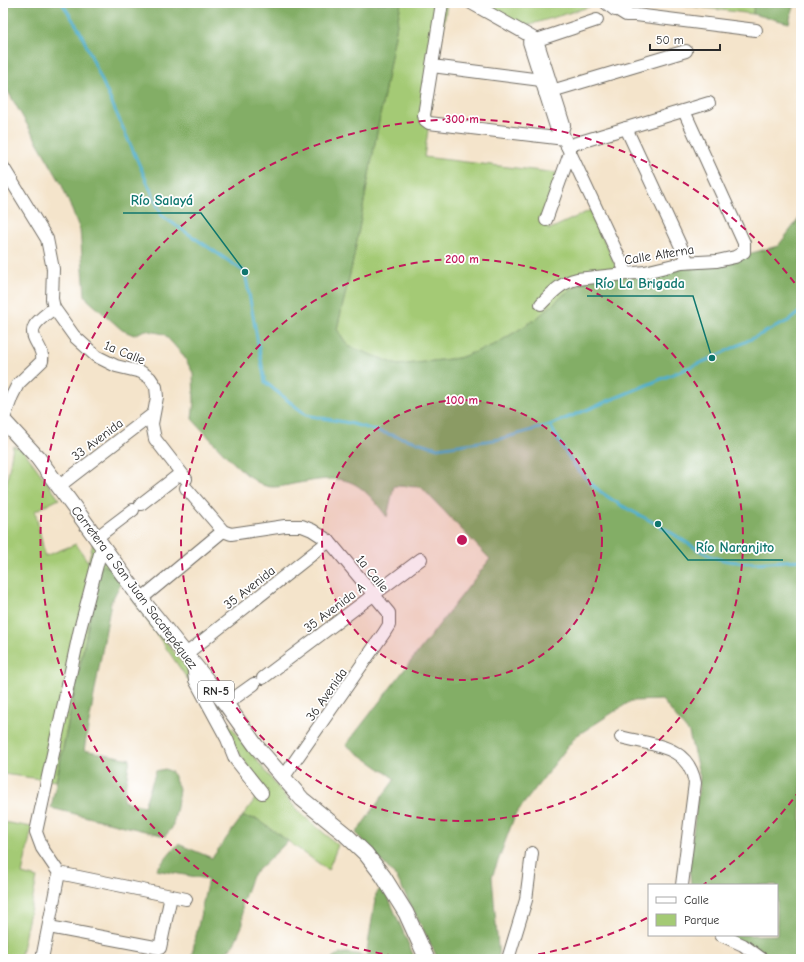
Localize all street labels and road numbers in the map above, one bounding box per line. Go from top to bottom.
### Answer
street label: Calle Alterna [623,242,695,267]
street label: 1a Calle [102,337,148,368]
street label: 33 Avenida [69,415,126,464]
street label: Carretera a San Juan Sacatepéquez [68,503,201,672]
street label: 1a Calle [353,552,392,595]
street label: 35 Avenida [221,563,278,612]
street label: 35 Avenida A [301,579,368,635]
street label: 36 Avenida [303,665,350,724]
road number: RN-5 [198,681,234,701]

